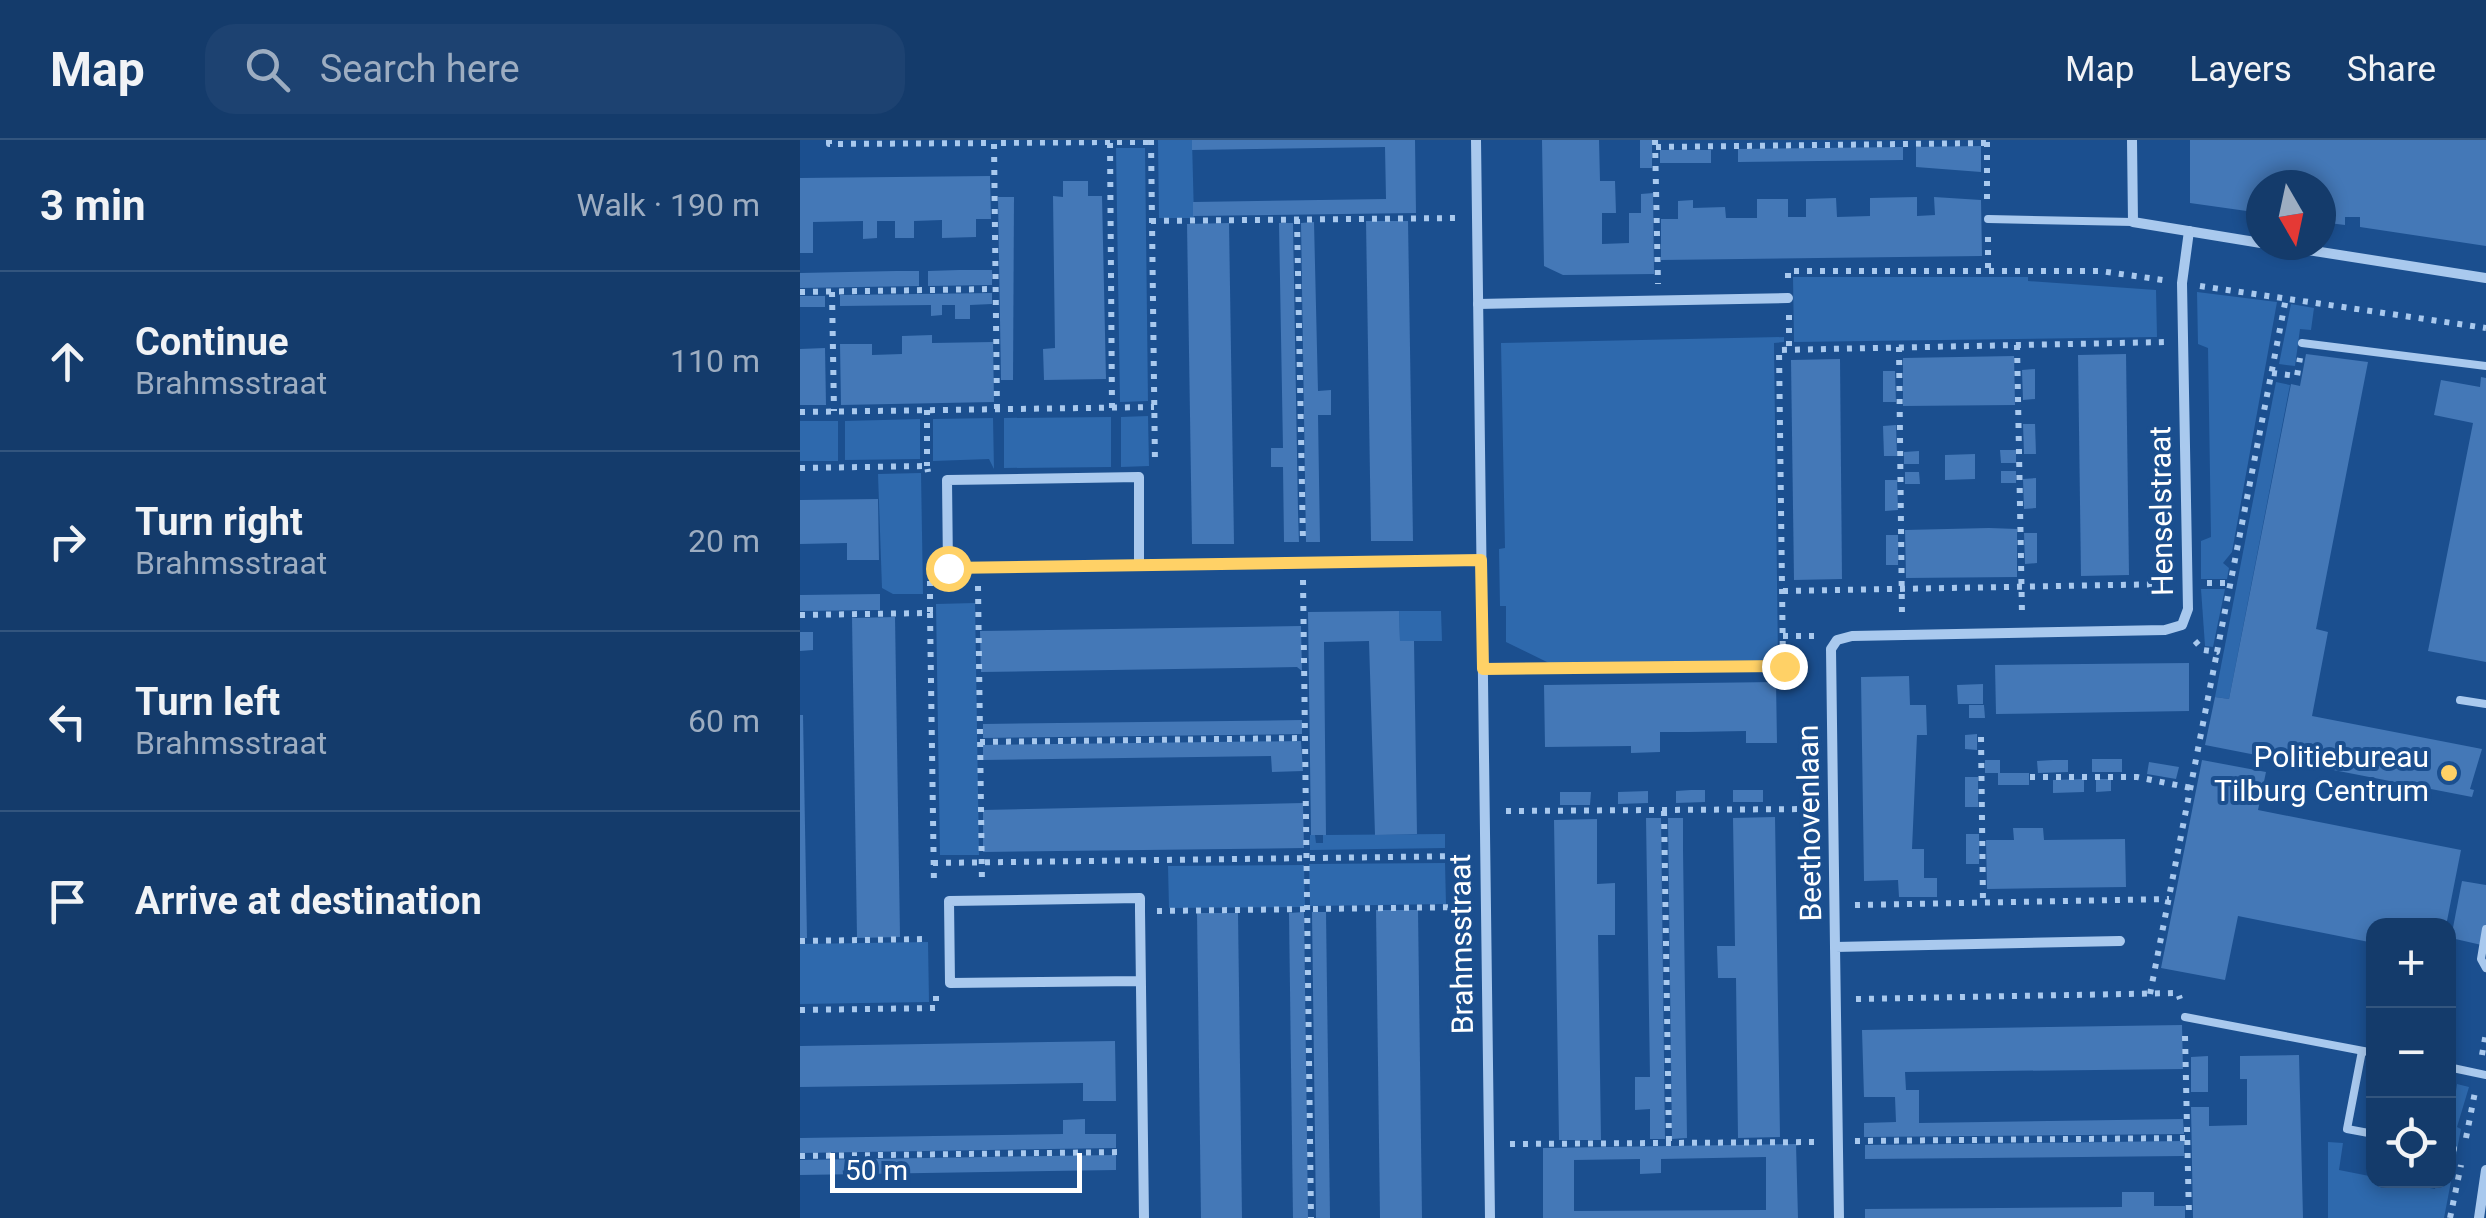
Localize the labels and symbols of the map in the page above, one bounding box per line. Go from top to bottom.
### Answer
north arrow [2246,170,2336,260]
street label: Henselstraat [2142,426,2180,596]
route start [926,546,972,592]
route end [1762,644,1808,690]
street label: Beethovenlaan [1790,724,1828,922]
place label: Politiebureau Tilburg Centrum [2214,739,2429,808]
marker: Politiebureau Tilburg Centrum [2438,762,2460,784]
street label: Brahmsstraat [1442,854,1480,1034]
scale bar [830,1148,1082,1192]

